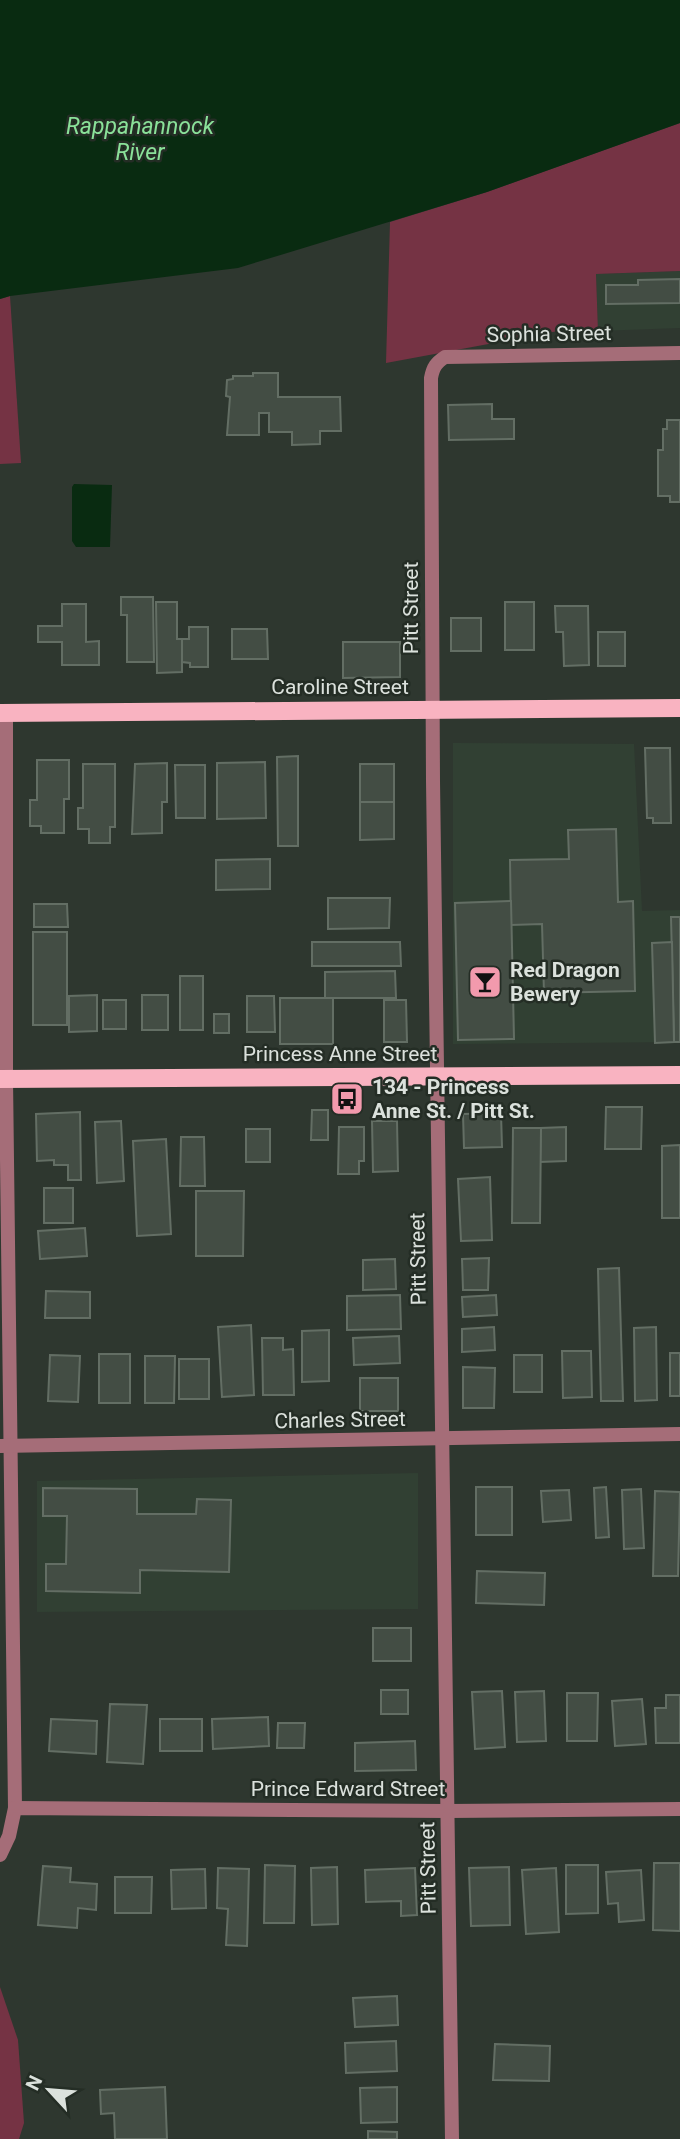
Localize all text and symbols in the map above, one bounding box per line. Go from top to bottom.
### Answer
water label: Rappahannock River [66,113,215,166]
street label: Sophia Street [486,321,612,347]
street label: Pitt Street [399,562,423,654]
street label: Caroline Street [271,675,409,699]
place label: Red Dragon Bewery [510,958,620,1006]
bar icon: Red Dragon Bewery [466,963,504,1001]
street label: Princess Anne Street [243,1042,437,1066]
place label: 134 - Princess Anne St. / Pitt St. [372,1075,535,1123]
bus stop icon: 134 - Princess Anne St. / Pitt St. [328,1080,366,1118]
street label: Pitt Street [405,1212,431,1306]
street label: Charles Street [274,1407,406,1433]
street label: Prince Edward Street [251,1777,445,1801]
street label: Pitt Street [415,1821,441,1915]
north arrow [14,2055,84,2125]
text: N [21,2072,47,2094]

